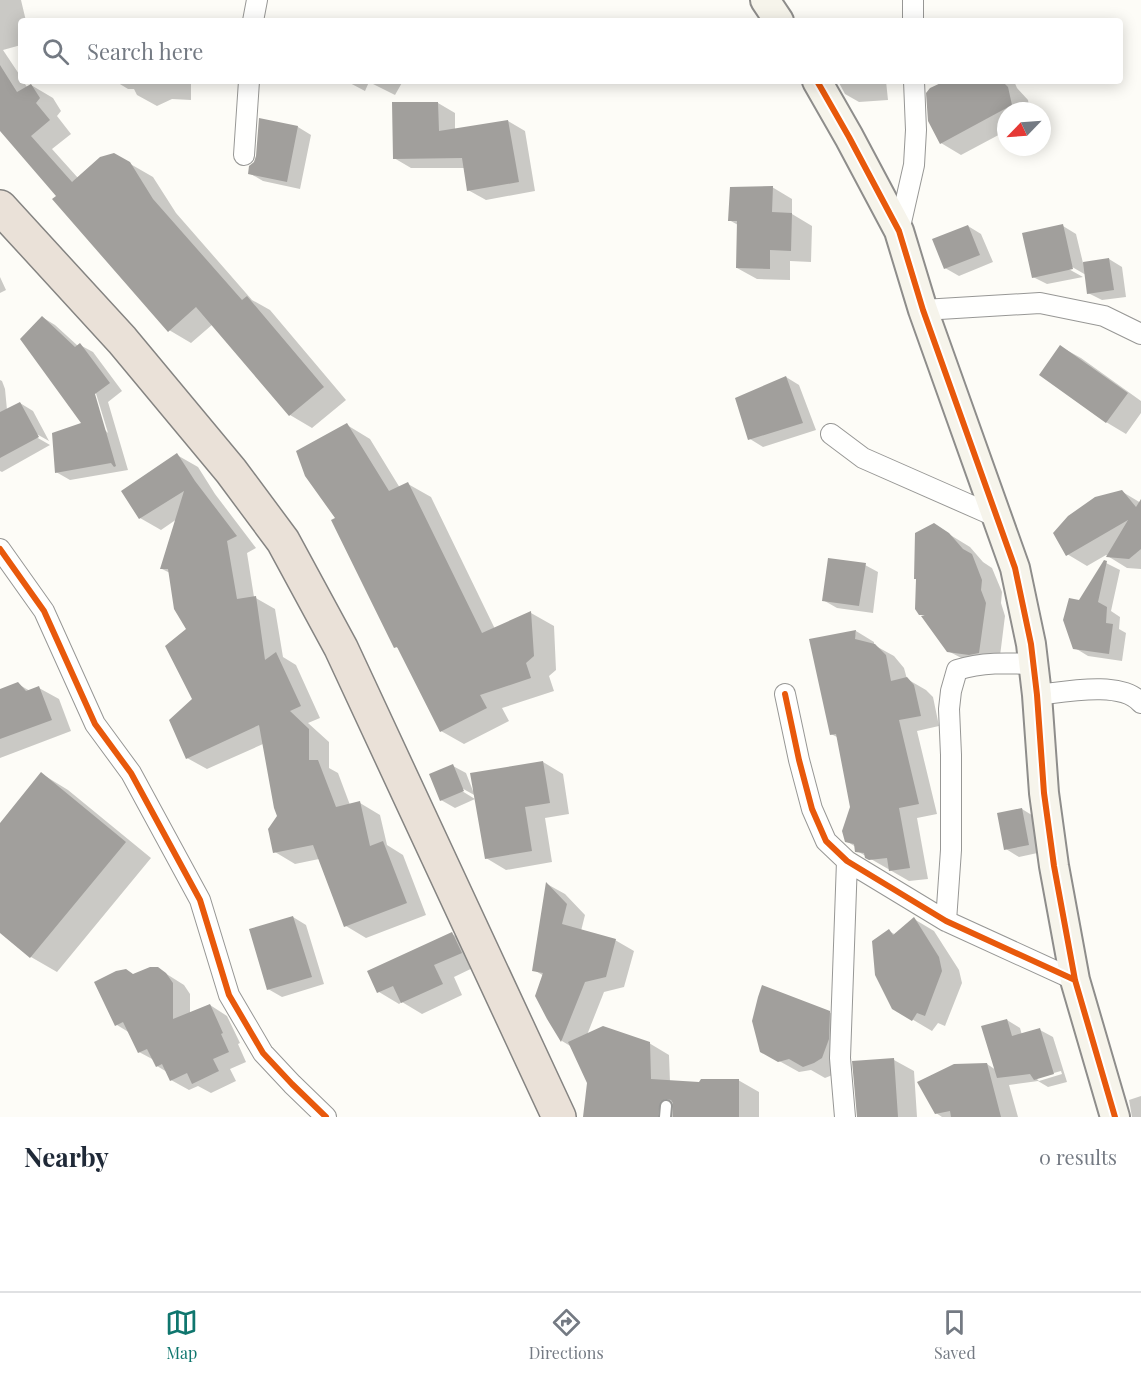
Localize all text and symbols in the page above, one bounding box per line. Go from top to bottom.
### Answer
search box [18,18,1123,84]
icon: search [39,35,72,68]
text: Search here [87,36,203,66]
north arrow [997,102,1051,156]
text: Nearby [24,1139,109,1174]
text: 0 results [1039,1143,1117,1170]
tab: Map [165,1306,198,1363]
tab: Directions [529,1306,604,1363]
tab: Saved [934,1306,976,1363]

